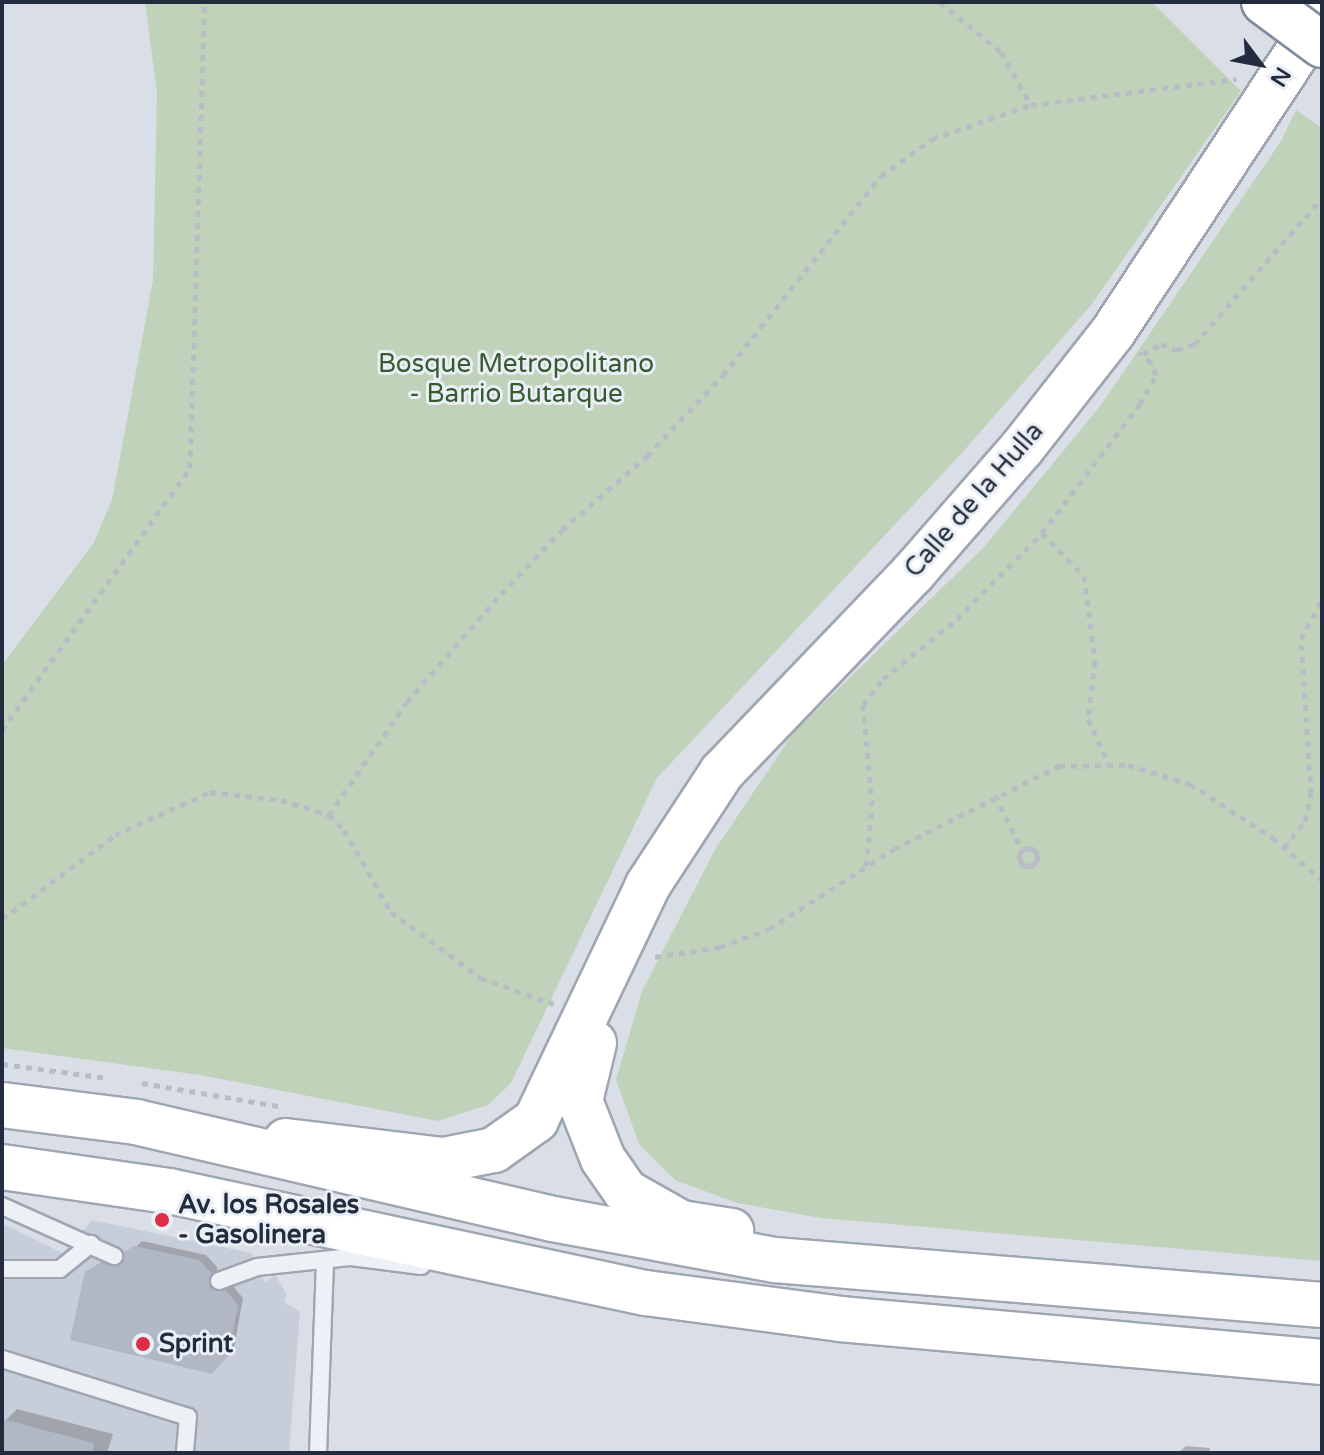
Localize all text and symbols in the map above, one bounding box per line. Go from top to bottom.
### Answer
north arrow [1220,24,1300,104]
text: N [1265,62,1296,91]
park label: Bosque Metropolitano - Barrio Butarque [378,348,654,410]
street label: Calle de la Hulla [898,416,1050,584]
place label: Av. los Rosales - Gasolinera [178,1189,359,1250]
marker: Av. los Rosales - Gasolinera [153,1211,171,1229]
place label: Sprint [159,1328,233,1360]
marker: Sprint [134,1335,152,1353]

